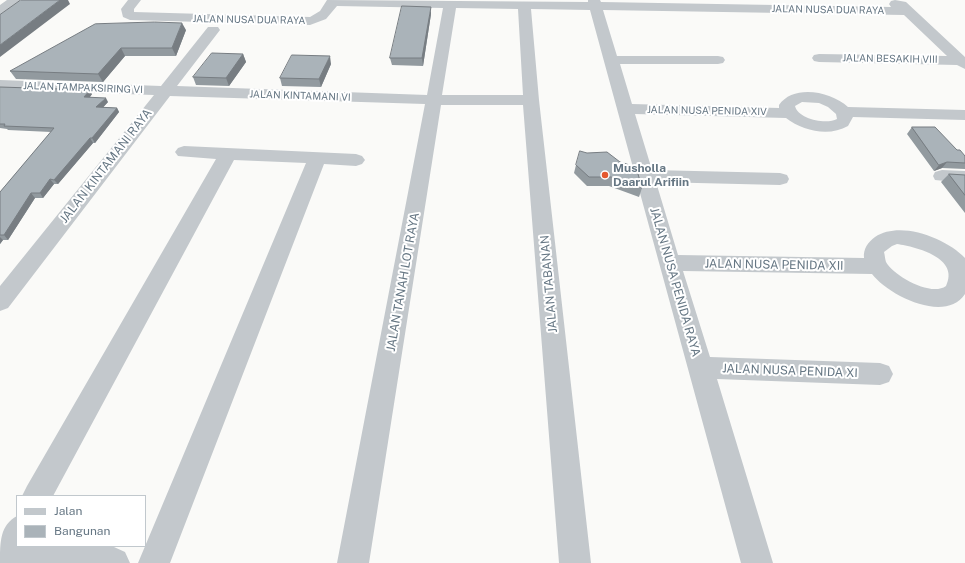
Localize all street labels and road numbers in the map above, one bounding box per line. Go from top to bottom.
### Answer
street label: JALAN NUSA DUA RAYA [771,3,885,17]
street label: JALAN NUSA DUA RAYA [192,13,306,27]
street label: JALAN BESAKIH VIII [842,52,938,66]
street label: JALAN TAMPAKSIRING VI [23,80,143,96]
street label: JALAN KINTAMANI VI [249,88,351,104]
street label: JALAN NUSA PENIDA XIV [647,104,767,118]
street label: JALAN KINTAMANI RAYA [57,106,155,226]
street label: JALAN NUSA PENIDA RAYA [647,206,703,358]
street label: JALAN TANAH LOT RAYA [384,211,422,353]
street label: JALAN TABANAN [538,235,560,333]
street label: JALAN NUSA PENIDA XII [704,257,844,273]
street label: JALAN NUSA PENIDA XI [722,361,858,381]

